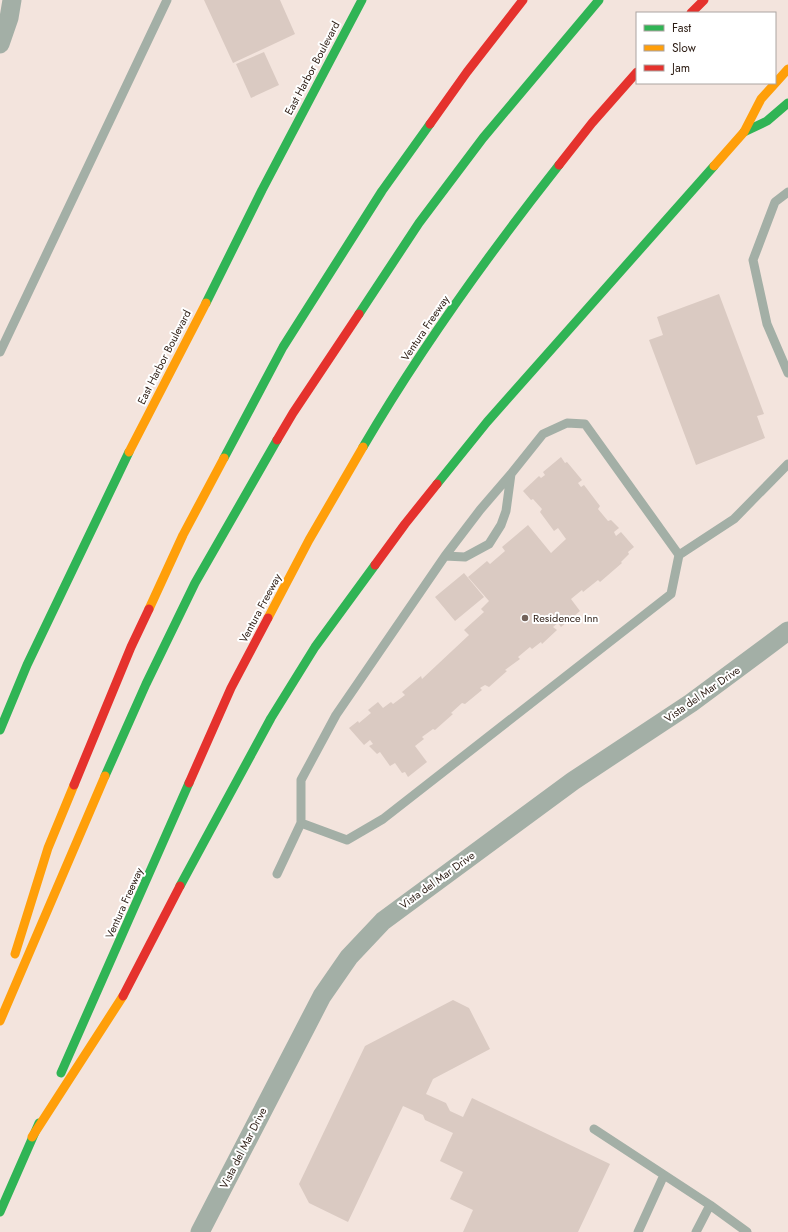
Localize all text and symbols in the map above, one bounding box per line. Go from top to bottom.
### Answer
legend [636,12,776,84]
street label: East Harbor Boulevard [280,18,344,118]
text: Fast [672,19,691,37]
text: Slow [672,39,697,57]
text: Jam [670,59,690,77]
street label: Ventura Freeway [397,292,453,364]
street label: East Harbor Boulevard [133,307,195,407]
street label: Ventura Freeway [235,570,285,645]
place label: Residence Inn [533,610,598,626]
marker: Residence Inn [520,613,530,623]
street label: Vista del Mar Drive [661,662,743,726]
street label: Vista del Mar Drive [396,847,478,913]
street label: Ventura Freeway [101,865,147,941]
street label: Vista del Mar Drive [216,1104,271,1191]

